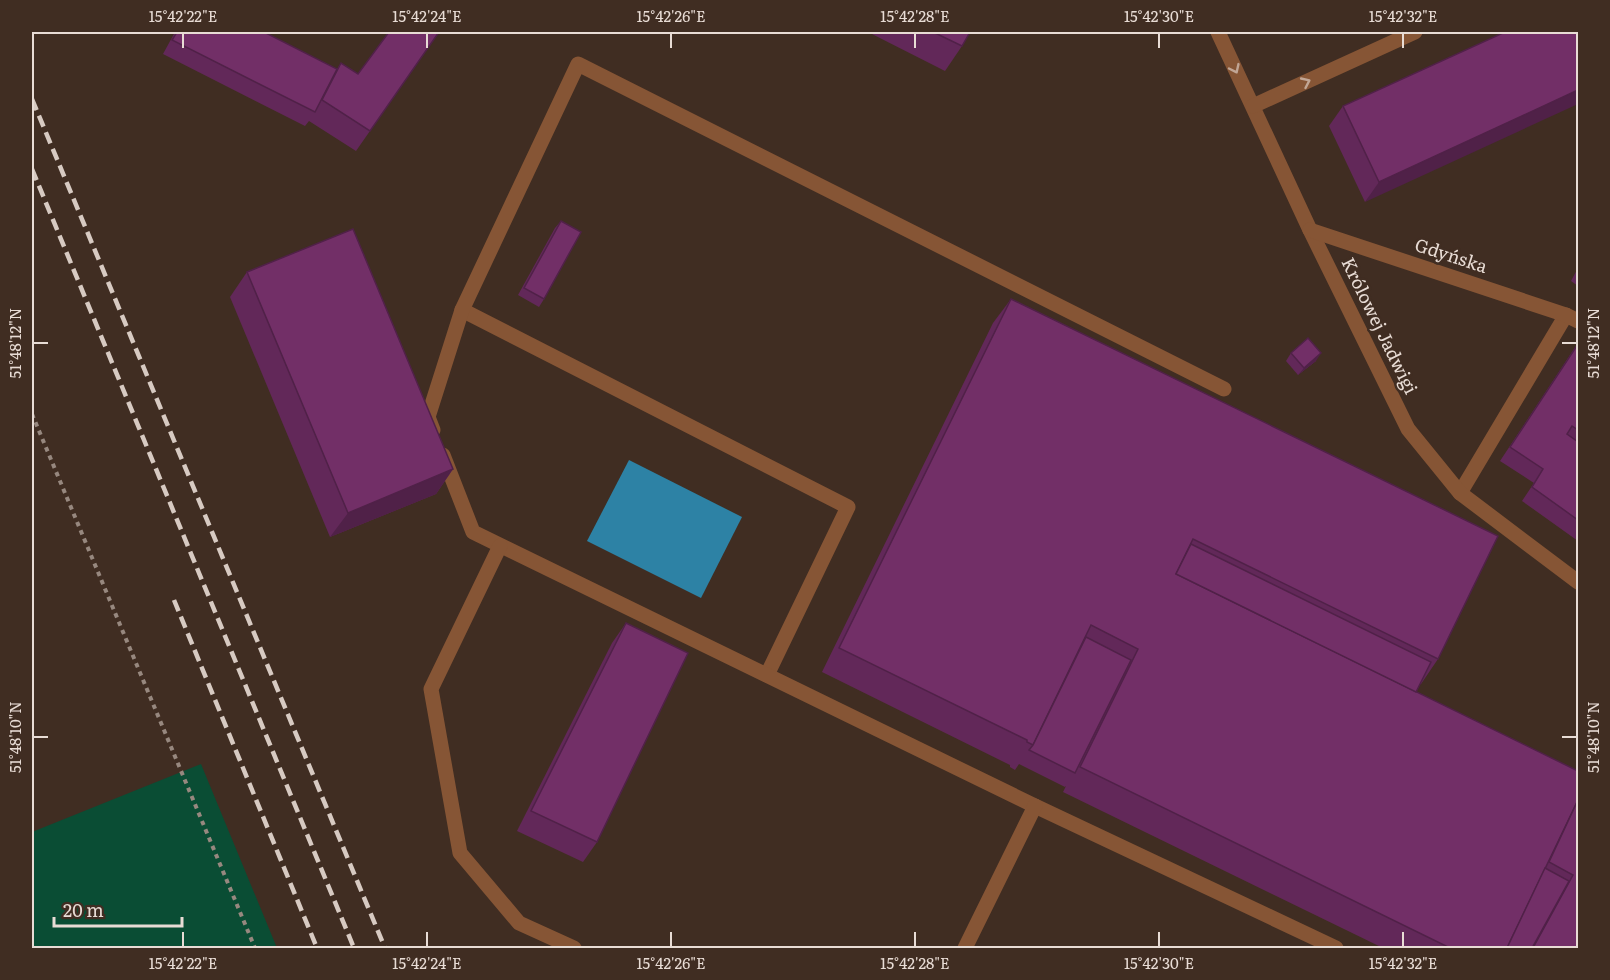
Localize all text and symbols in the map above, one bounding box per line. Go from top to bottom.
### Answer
text: 15°42'22"E [149,4,217,27]
text: 15°42'24"E [392,4,462,27]
text: 15°42'26"E [636,4,706,27]
text: 15°42'28"E [880,4,950,27]
text: 15°42'30"E [1124,4,1194,27]
text: 15°42'32"E [1369,4,1437,27]
one-way arrow [1228,62,1240,73]
one-way arrow [1299,77,1310,89]
street label: Gdyńska [1412,230,1492,279]
street label: Królowej Jadwigi [1335,252,1425,398]
text: 51°48'12"N [3,308,26,378]
text: 51°48'12"N [1581,308,1604,378]
text: 51°48'10"N [3,701,26,773]
text: 51°48'10"N [1581,701,1604,773]
scale bar [54,890,182,928]
text: 20 m [63,896,104,923]
text: 15°42'22"E [149,951,217,974]
text: 15°42'24"E [392,951,462,974]
text: 15°42'26"E [636,951,706,974]
text: 15°42'28"E [880,951,950,974]
text: 15°42'30"E [1124,951,1194,974]
text: 15°42'32"E [1369,951,1437,974]

